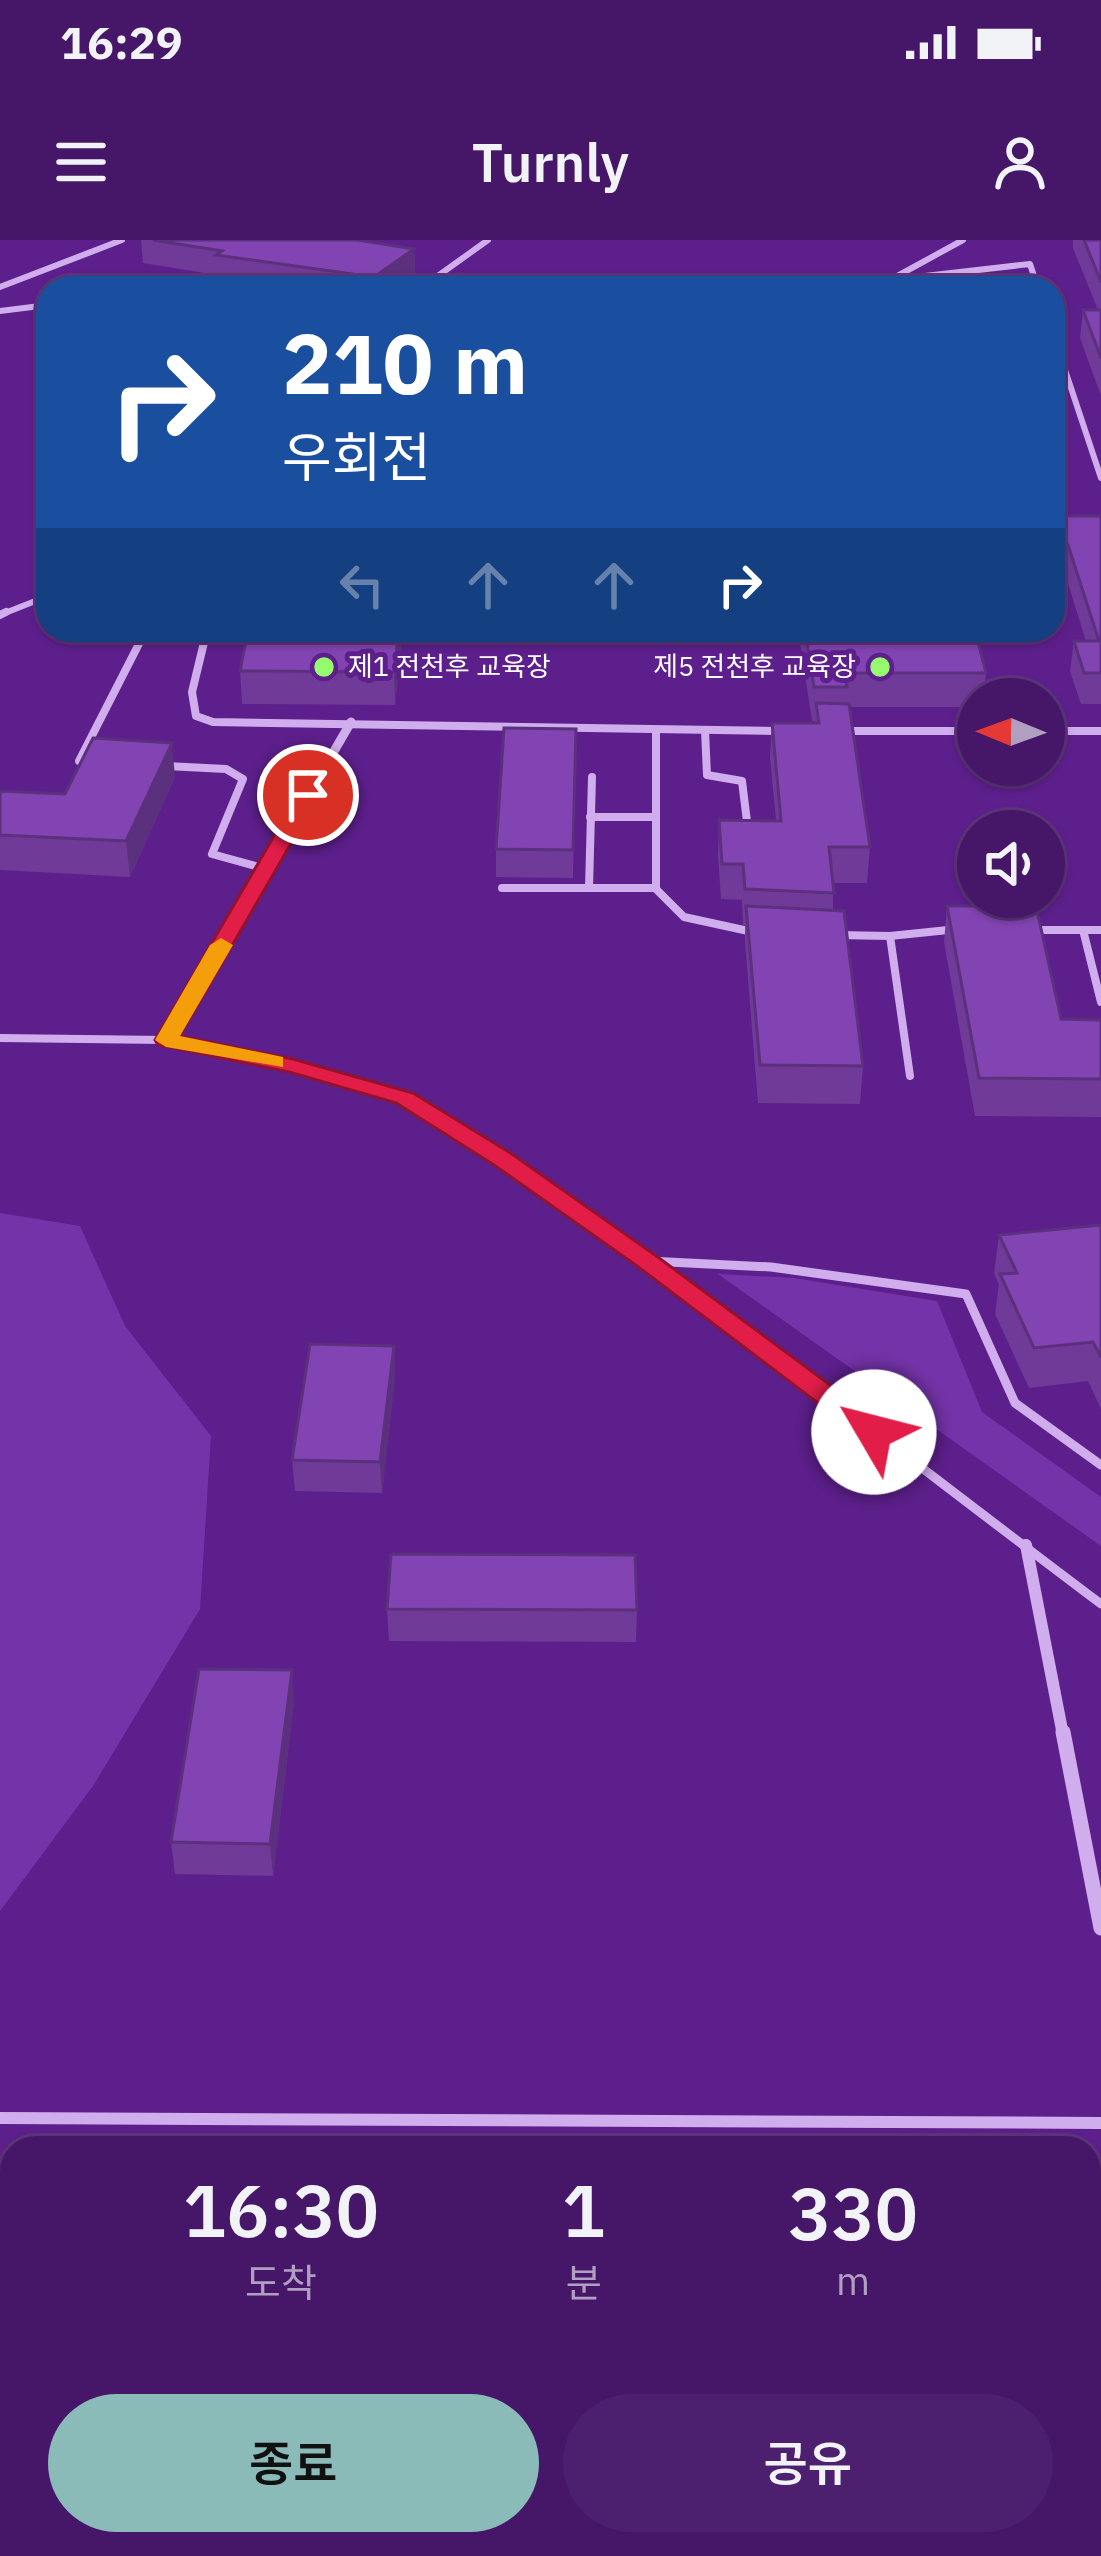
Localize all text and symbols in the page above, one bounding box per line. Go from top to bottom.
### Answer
text: 16:29 [60,13,183,71]
text: Turnly [472,127,629,197]
icon: menu [48,129,114,195]
icon: person [987,129,1053,195]
text: 210 m [282,308,528,417]
icon: right [84,324,240,480]
text: 우회전 [282,422,431,492]
icon: left [329,552,395,618]
icon: ahead [455,552,521,618]
icon: ahead [581,552,647,618]
icon: right [707,552,773,618]
place label: 제1 전천후 교육장 [348,648,551,683]
place label: 제5 전천후 교육장 [653,648,856,683]
marker: 제1 전천후 교육장 [311,654,337,680]
marker: 제5 전천후 교육장 [867,654,893,680]
north arrow [957,678,1065,786]
map controls [957,678,1065,918]
pin [257,744,359,846]
icon: arrive [275,762,341,828]
button: sound [957,810,1065,918]
position arrow [811,1369,937,1495]
text: 16:30 [183,2163,379,2257]
text: 1 [562,2163,605,2257]
text: 330 [788,2166,918,2260]
text: m [836,2255,870,2306]
text: 도착 [245,2257,317,2308]
text: 분 [566,2257,602,2308]
button: 종료 [48,2394,539,2532]
button: 공유 [563,2394,1053,2532]

